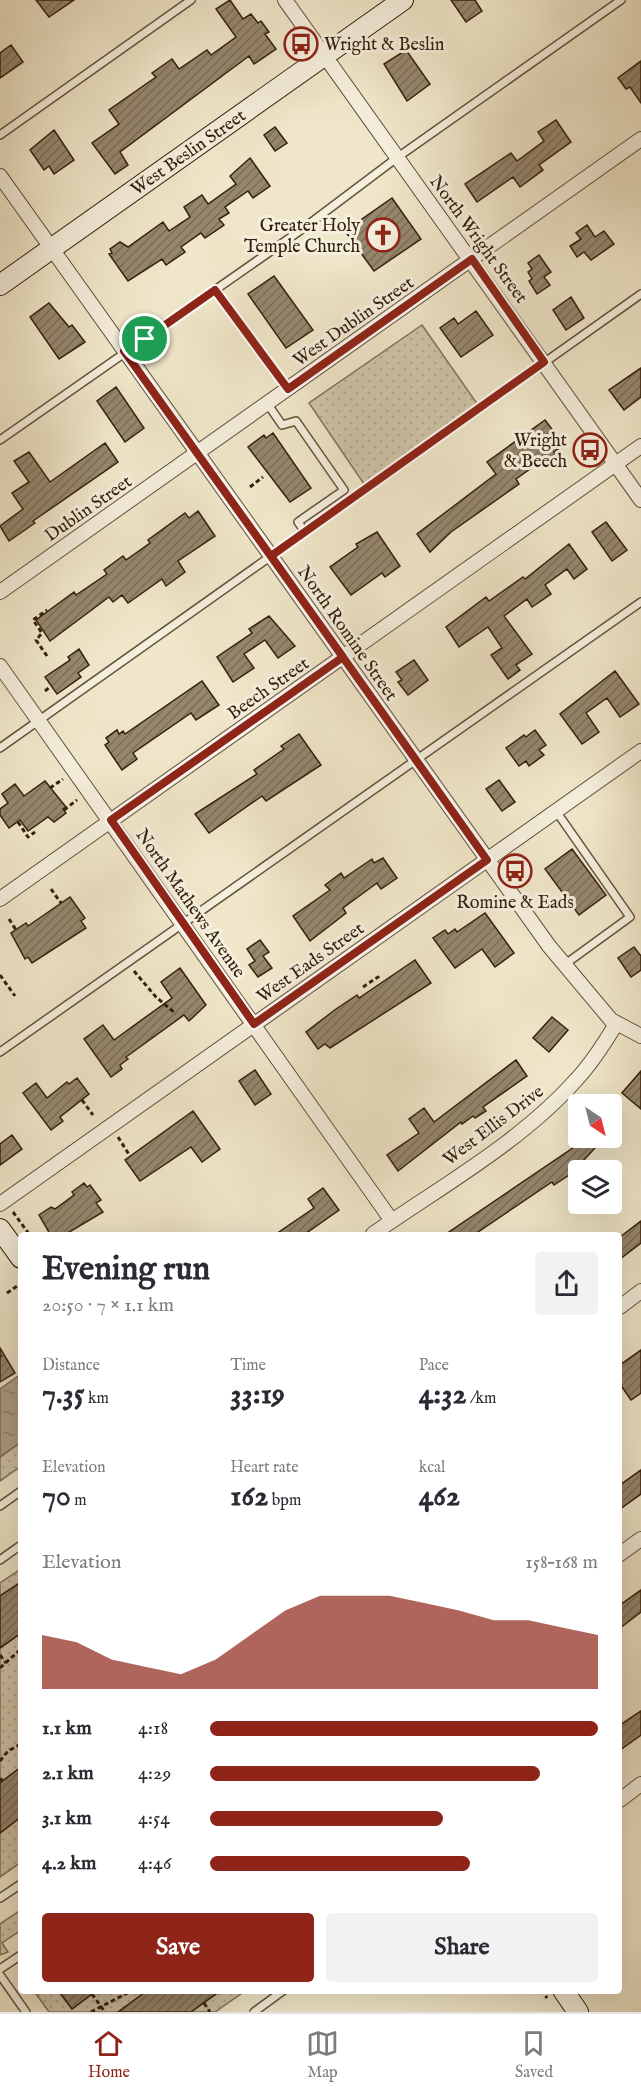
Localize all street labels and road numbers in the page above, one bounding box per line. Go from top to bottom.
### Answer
street label: West Beslin Street [127,105,251,201]
street label: North Wright Street [424,171,532,308]
street label: West Dublin Street [289,272,419,372]
street label: Dublin Street [41,471,137,548]
street label: North Romine Street [292,562,402,706]
street label: Beech Street [224,653,314,726]
street label: North Mathews Avenue [130,825,250,983]
street label: West Eads Street [253,918,369,1009]
street label: West Ellis Drive [439,1081,549,1172]

